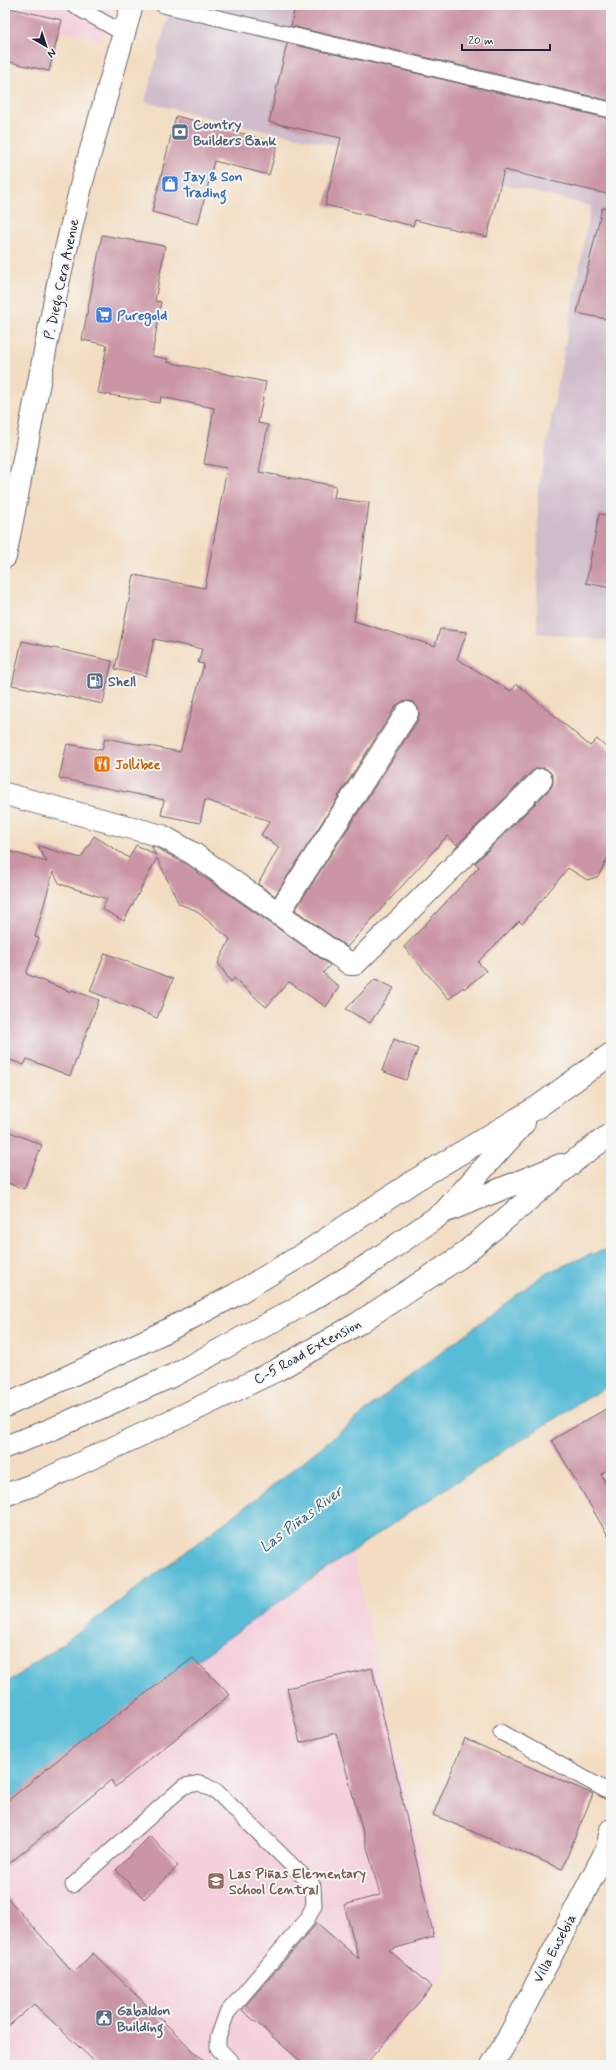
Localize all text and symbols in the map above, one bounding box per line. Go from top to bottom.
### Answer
north arrow [26,26,66,66]
scale bar [462,26,550,52]
text: 20 m [468,33,494,49]
text: N [44,45,59,61]
place label: Country Builders Bank [193,116,277,150]
bank icon: Country Builders Bank [170,122,190,142]
place label: Jay & Son Trading [183,168,243,205]
shop icon: Jay & Son Trading [160,174,180,194]
street label: P. Diego Cera Avenue [40,217,86,342]
supermarket icon: Puregold [94,305,114,325]
place label: Puregold [117,307,167,327]
fuel station icon: Shell [85,671,105,691]
place label: Shell [108,673,136,691]
restaurant icon: Jollibee [92,754,112,774]
place label: Jollibee [115,756,161,774]
street label: C-5 Road Extension [251,1315,364,1389]
water label: Las Piñas River [256,1481,348,1558]
place label: Las Piñas Elementary School Central [229,1865,366,1899]
school or university icon: Las Piñas Elementary School Central [206,1871,226,1891]
street label: Villa Eusebia [529,1911,581,1986]
place label: Gabaldon Building [117,2002,171,2039]
public building icon: Gabaldon Building [94,2008,114,2028]

